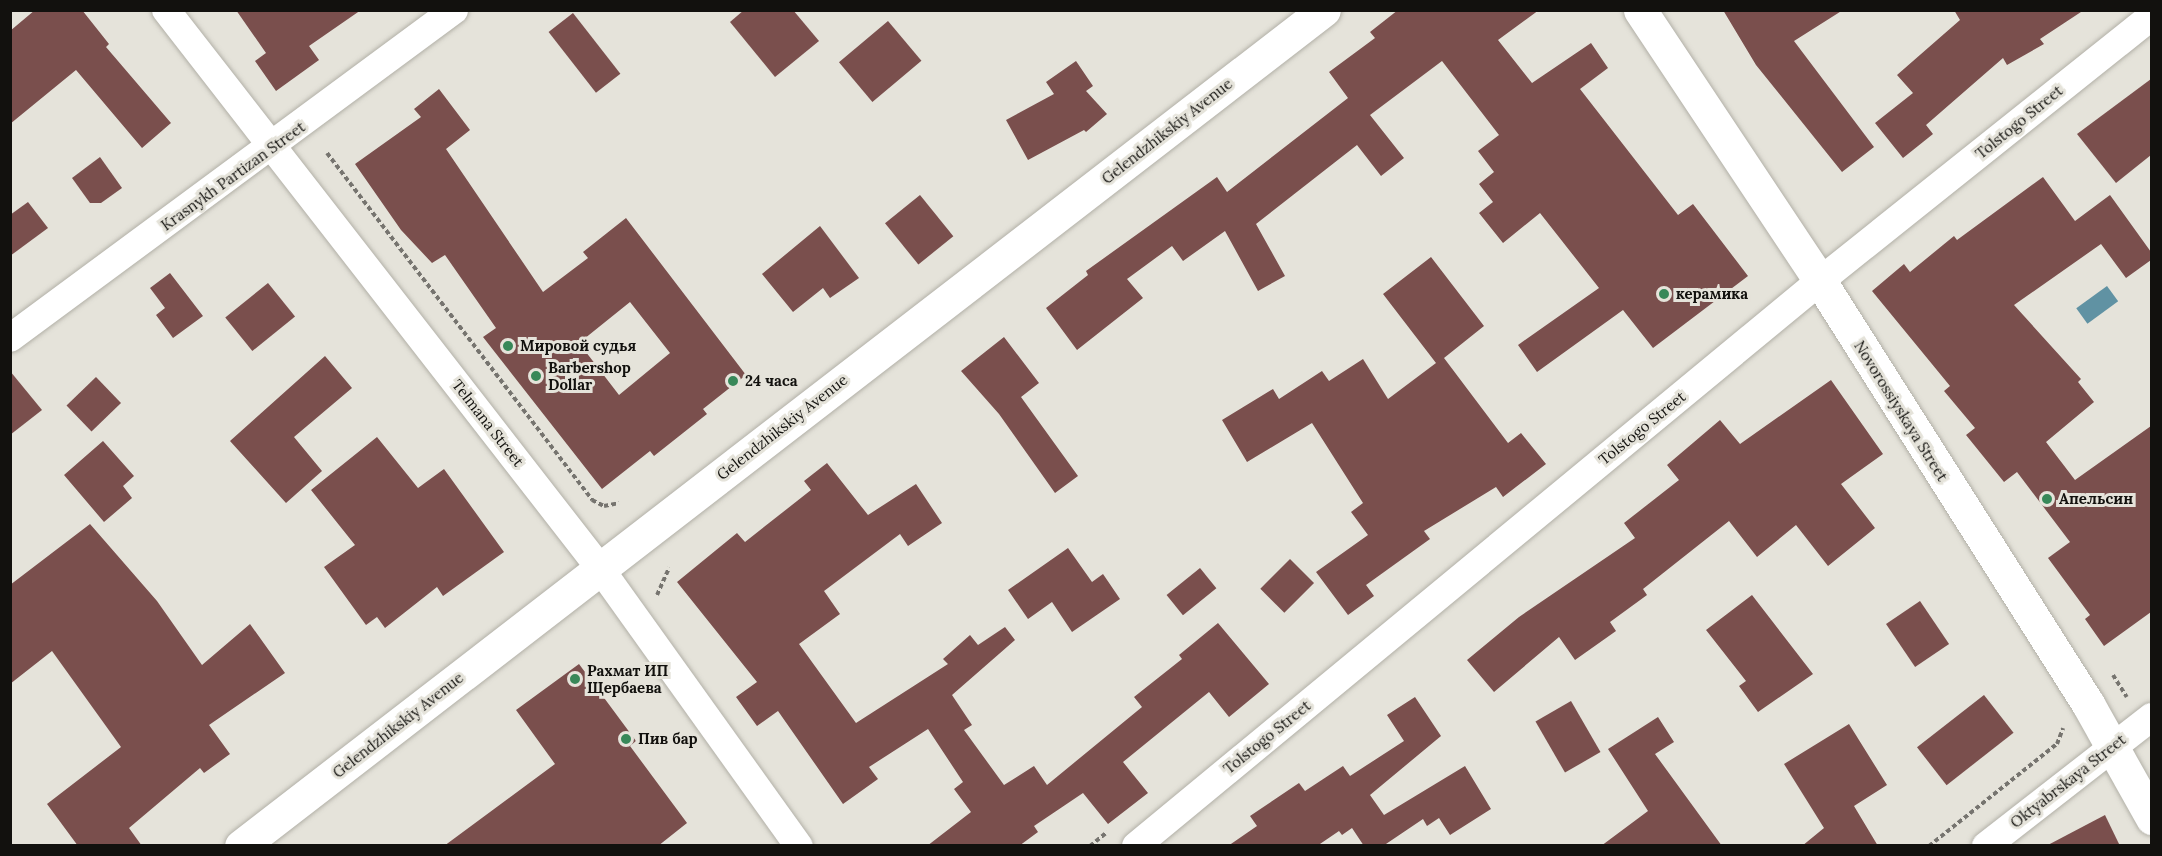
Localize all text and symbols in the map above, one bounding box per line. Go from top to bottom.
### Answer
street label: Gelendzhikskiy Avenue [1098,74,1236,188]
street label: Tolstogo Street [1972,81,2066,163]
street label: Krasnykh Partizan Street [158,118,308,234]
place label: керамика [1676,285,1748,303]
marker: керамика [1657,287,1671,301]
place label: Мировой судья [520,337,636,355]
street label: Novorossiyskaya Street [1850,338,1952,484]
marker: Мировой судья [501,339,515,353]
place label: Barbershop Dollar [548,358,631,393]
marker: Barbershop Dollar [529,369,543,383]
street label: Gelendzhikskiy Avenue [713,370,851,484]
place label: 24 часа [745,372,798,390]
marker: 24 часа [726,374,740,388]
street label: Telmana Street [448,376,528,470]
street label: Tolstogo Street [1595,387,1689,469]
place label: Апельсин [2059,490,2133,508]
marker: Апельсин [2040,492,2054,506]
place label: Рахмат ИП Щербаева [587,661,668,696]
street label: Gelendzhikskiy Avenue [329,668,467,782]
marker: Рахмат ИП Щербаева [568,672,582,686]
street label: Tolstogo Street [1220,696,1314,778]
place label: Пив бар [638,730,698,748]
street label: Oktyabrskaya Street [2007,730,2129,832]
marker: Пив бар [619,732,633,746]

